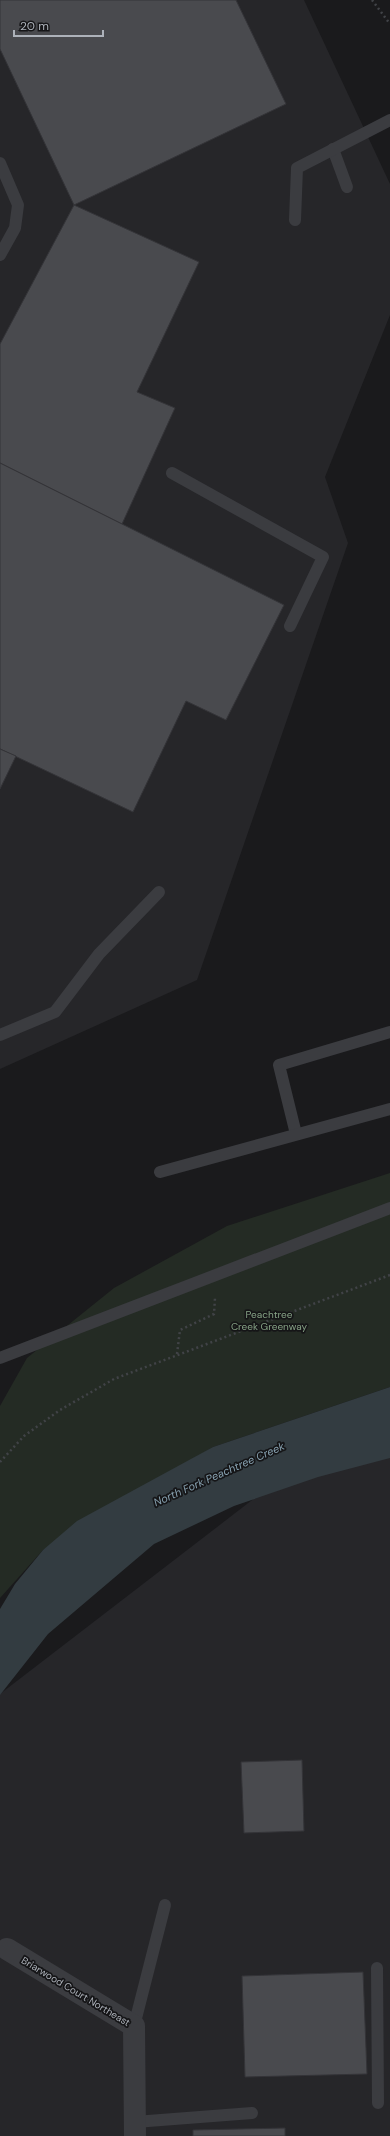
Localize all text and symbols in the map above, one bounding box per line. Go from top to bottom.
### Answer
scale bar [14,12,103,38]
text: 20 m [20,18,49,34]
park label: Peachtree Creek Greenway [231,1308,308,1333]
water label: North Fork Peachtree Creek [151,1439,287,1509]
street label: Briarwood Court Northeast [19,1954,133,2029]

